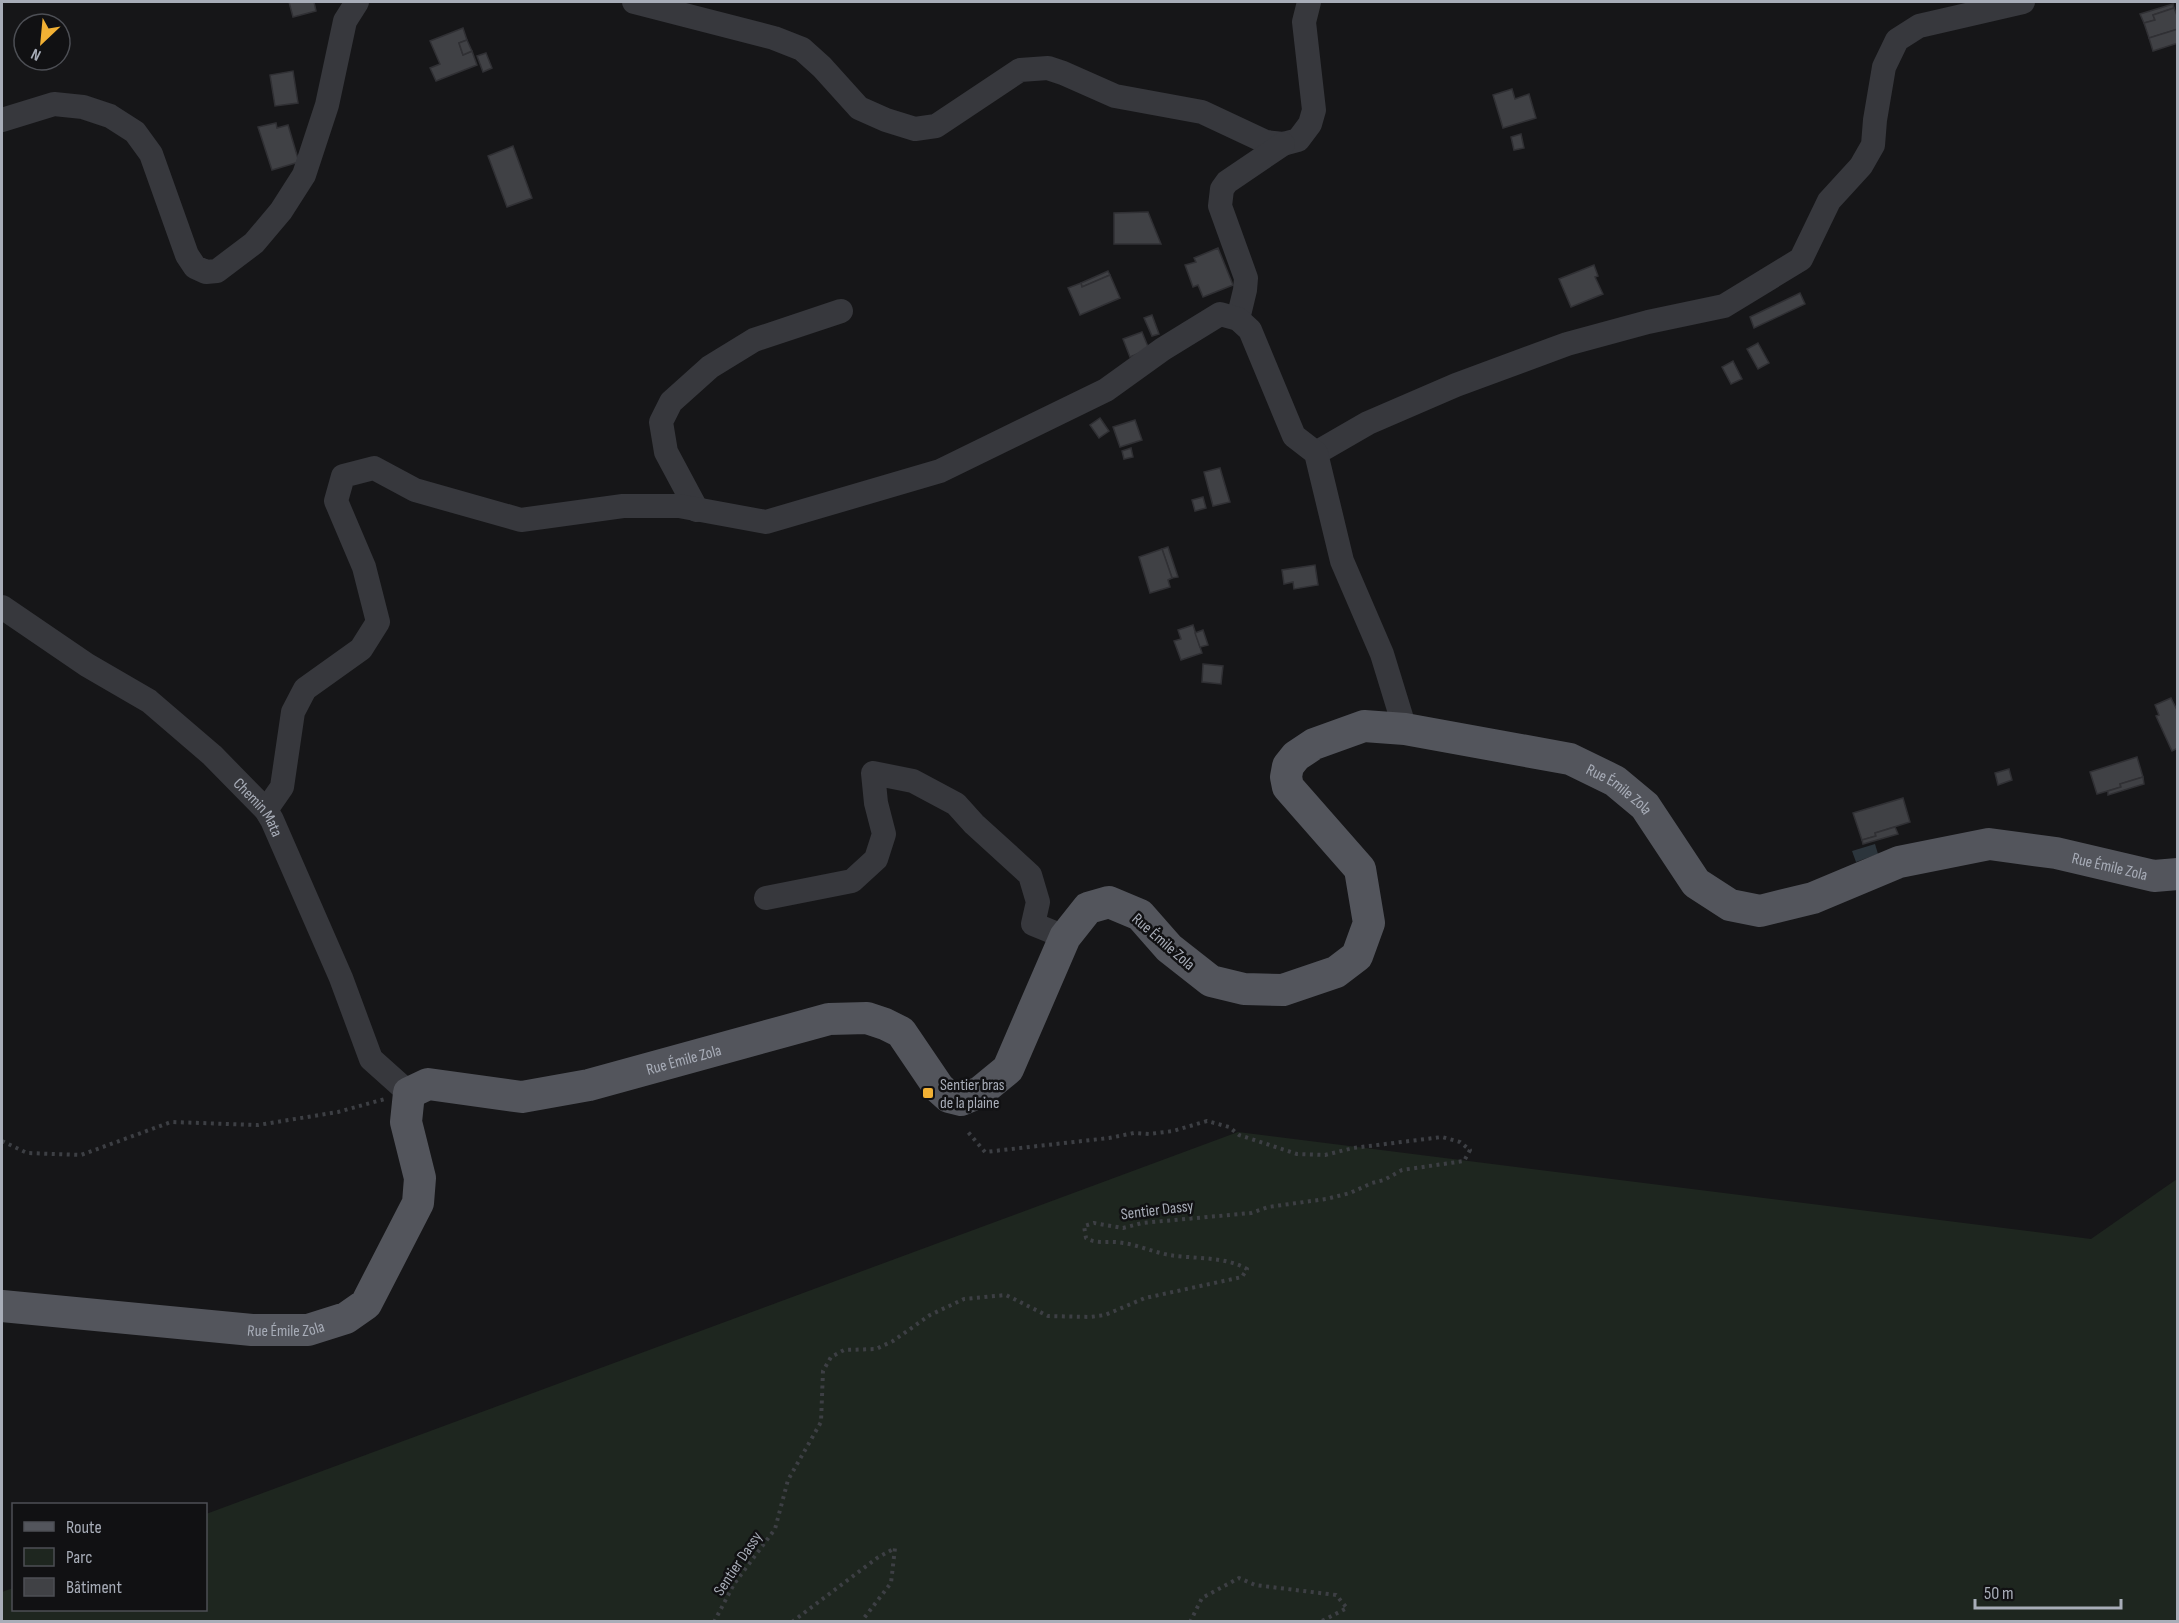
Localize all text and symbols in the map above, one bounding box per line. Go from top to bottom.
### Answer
north arrow [12,12,72,72]
text: N [28,44,44,65]
street label: Rue Émile Zola [1583,760,1656,818]
street label: Chemin Mata [229,775,286,840]
street label: Rue Émile Zola [2070,849,2149,885]
street label: Rue Émile Zola [1128,910,1198,975]
street label: Rue Émile Zola [644,1041,724,1080]
place label: Sentier bras de la plaine [940,1076,1005,1113]
marker: Sentier bras de la plaine [921,1086,935,1100]
street label: Sentier Dassy [1120,1197,1195,1224]
street label: Rue Émile Zola [246,1317,327,1341]
legend [12,1503,207,1611]
text: Route [66,1517,102,1538]
street label: Sentier Dassy [710,1528,767,1599]
text: Parc [66,1547,92,1568]
scale bar [1975,1572,2120,1610]
text: Bâtiment [66,1577,122,1598]
text: 50 m [1984,1583,2014,1604]

